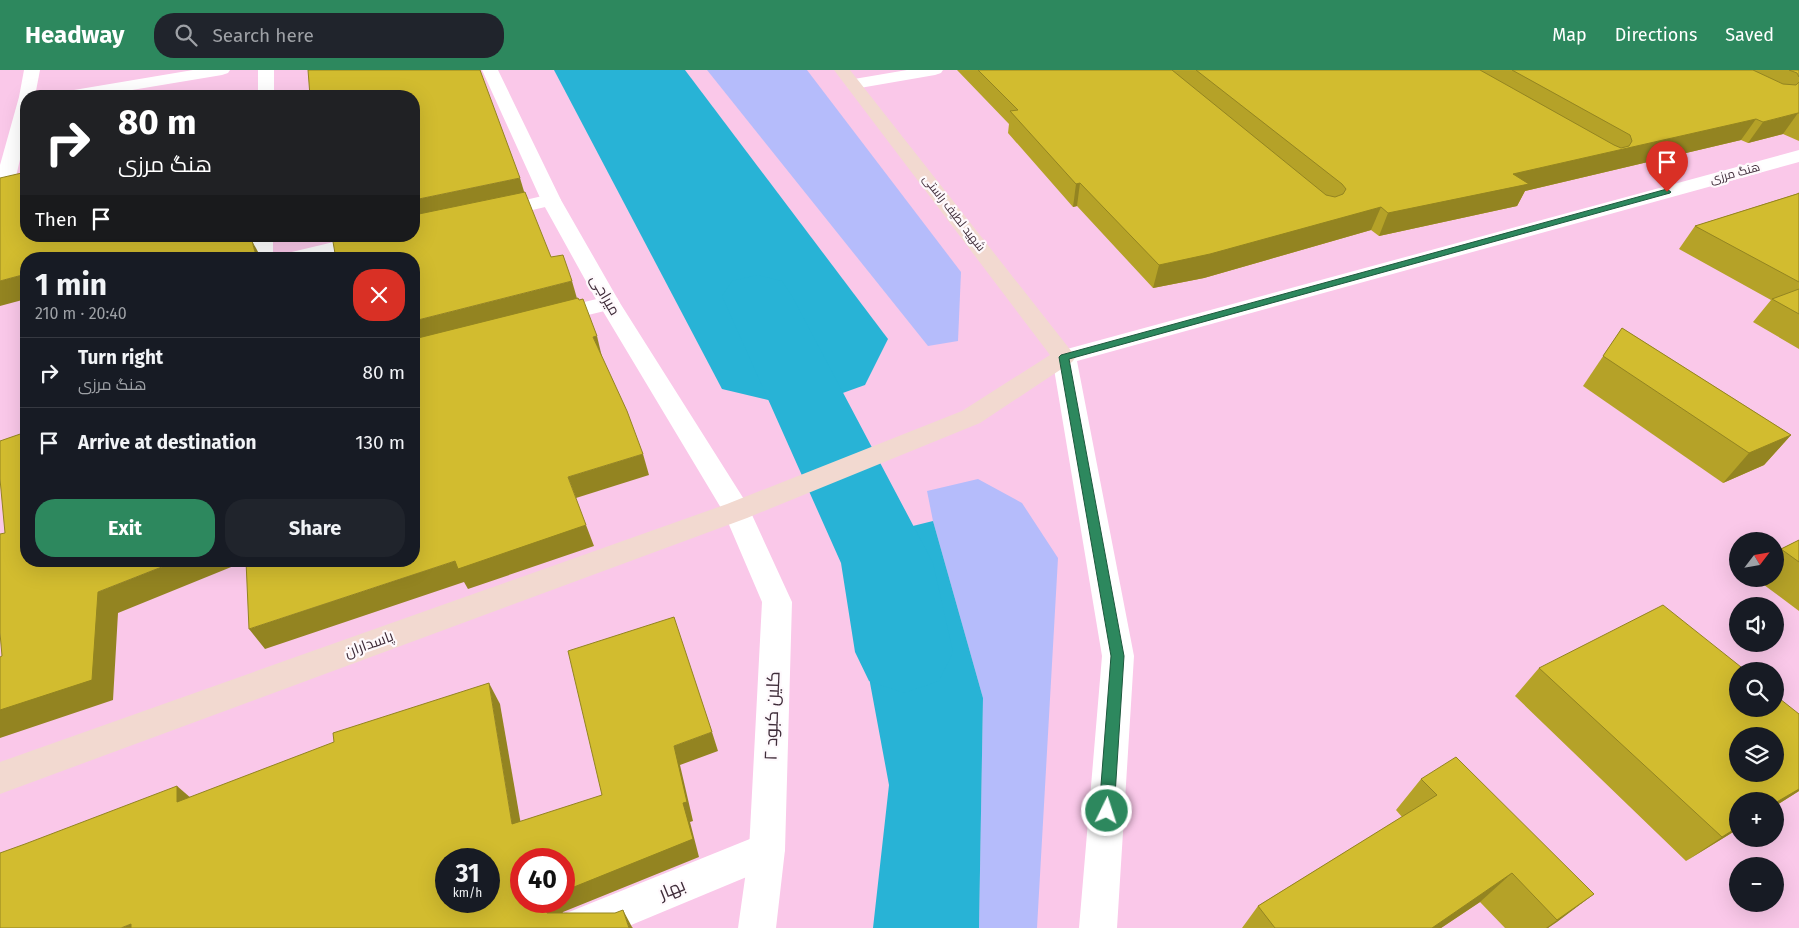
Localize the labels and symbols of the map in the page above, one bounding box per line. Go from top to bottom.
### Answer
pin [1646,141,1688,192]
street label: هنگ مرزی [1708,160,1762,186]
street label: شهید لطیف راستی [920,172,988,254]
street label: میراجی [585,271,624,319]
north arrow [1729,532,1784,588]
street label: پاسداران [342,627,396,662]
street label: کلین کبود ۲ [759,671,785,761]
position arrow [1080,784,1132,836]
speed limit sign: 40 [510,848,575,913]
street label: بهار [655,874,689,905]

